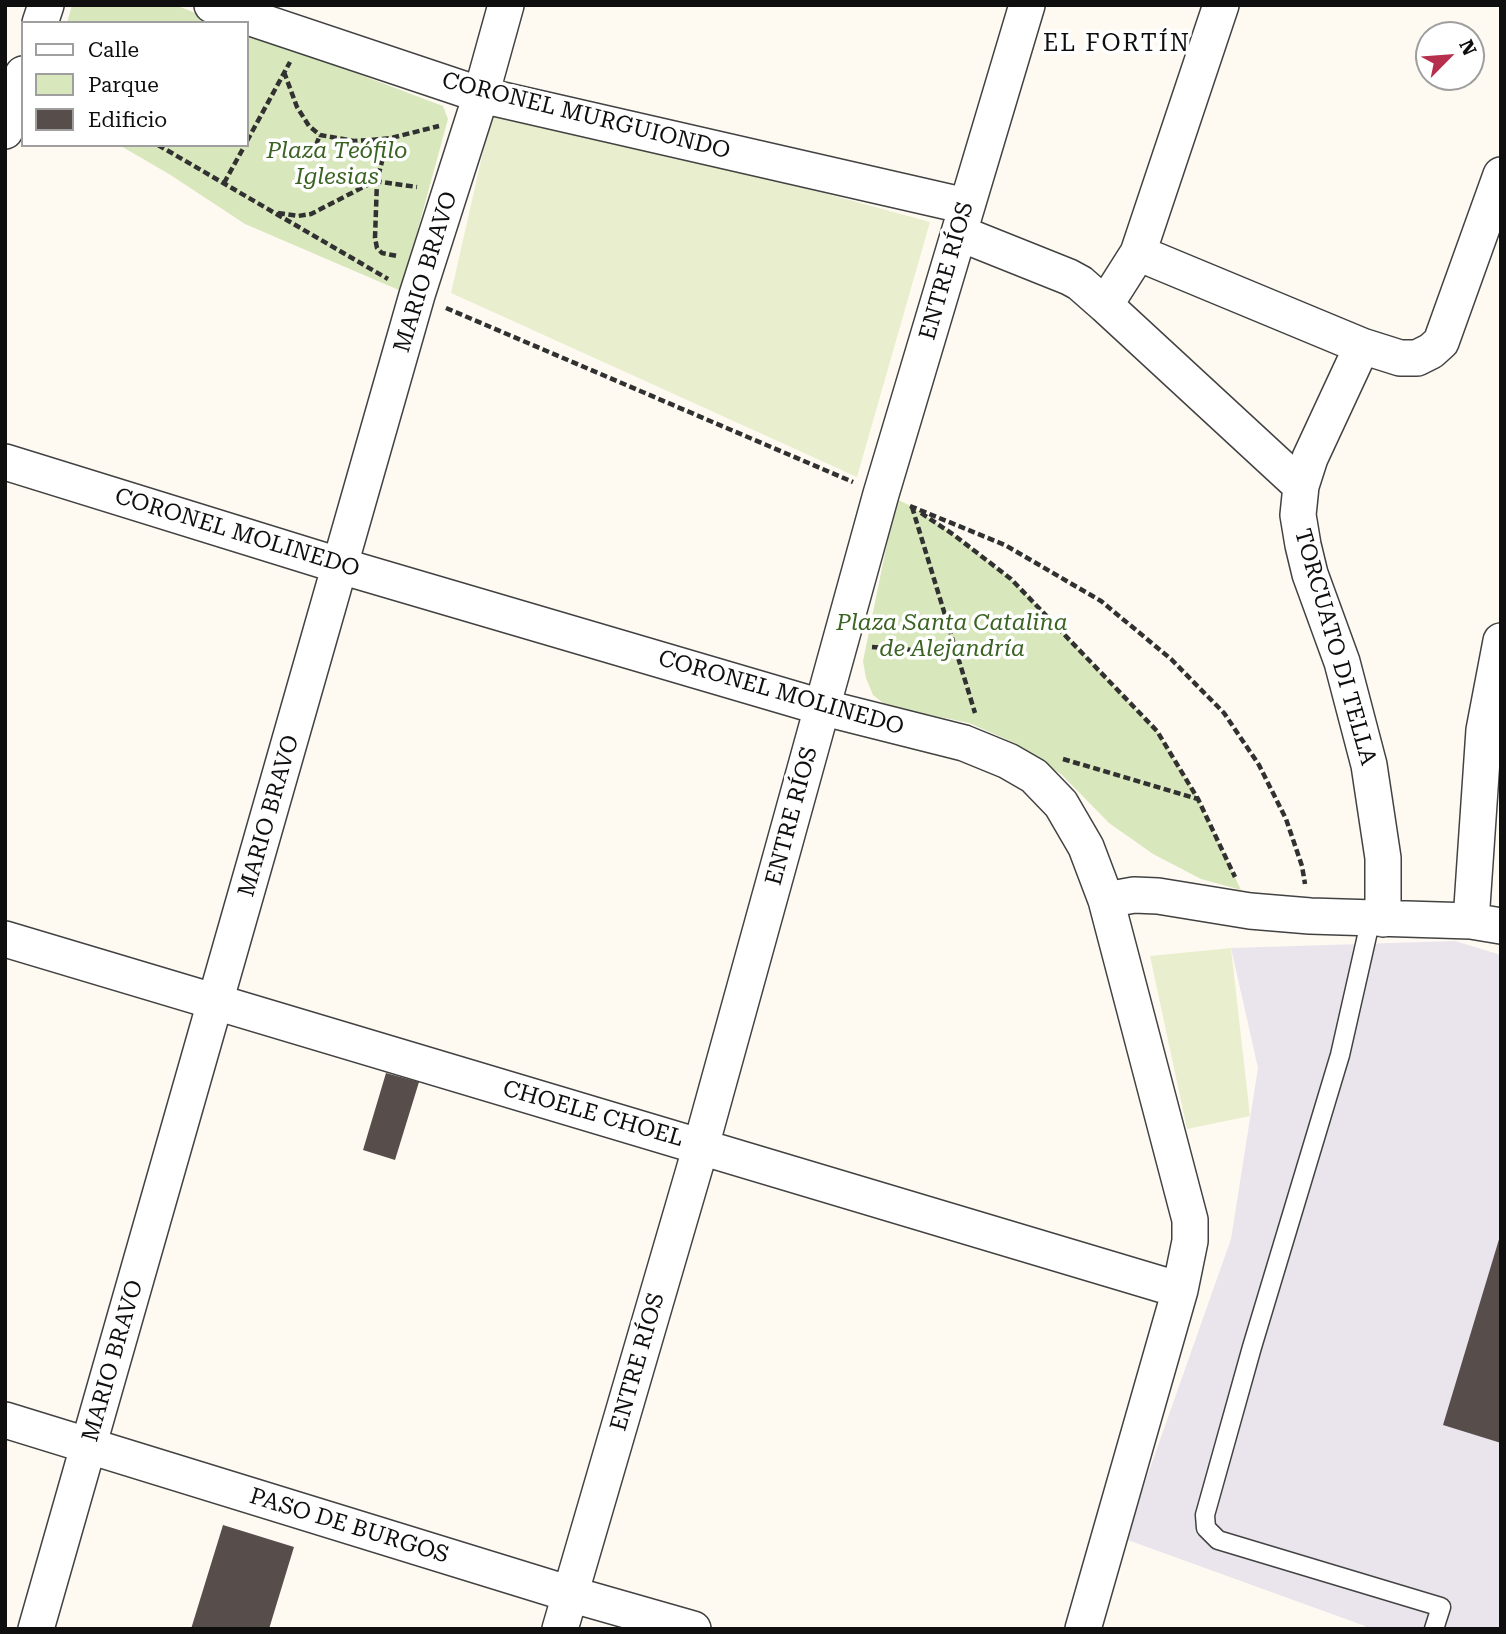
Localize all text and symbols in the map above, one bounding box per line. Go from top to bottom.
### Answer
legend [21,21,248,147]
north arrow [1415,21,1485,91]
district label: EL FORTÍN [1044,30,1190,58]
text: N [1454,36,1481,59]
text: Calle [88,38,139,62]
street label: CORONEL MURGUIONDO [439,67,733,165]
text: Parque [88,73,159,97]
text: Edificio [88,108,167,132]
park label: Plaza Teófilo Iglesias [267,137,407,191]
street label: MARIO BRAVO [388,188,464,356]
street label: ENTRE RÍOS [914,199,980,343]
street label: CORONEL MOLINEDO [111,483,363,583]
street label: TORCUATO DI TELLA [1288,526,1382,768]
park label: Plaza Santa Catalina de Alejandría [836,609,1068,663]
street label: CORONEL MOLINEDO [655,645,907,741]
street label: MARIO BRAVO [233,732,305,900]
street label: ENTRE RÍOS [760,744,824,888]
street label: CHOELE CHOEL [500,1075,686,1153]
street label: MARIO BRAVO [77,1277,149,1445]
street label: ENTRE RÍOS [605,1290,671,1434]
street label: PASO DE BURGOS [246,1483,452,1569]

